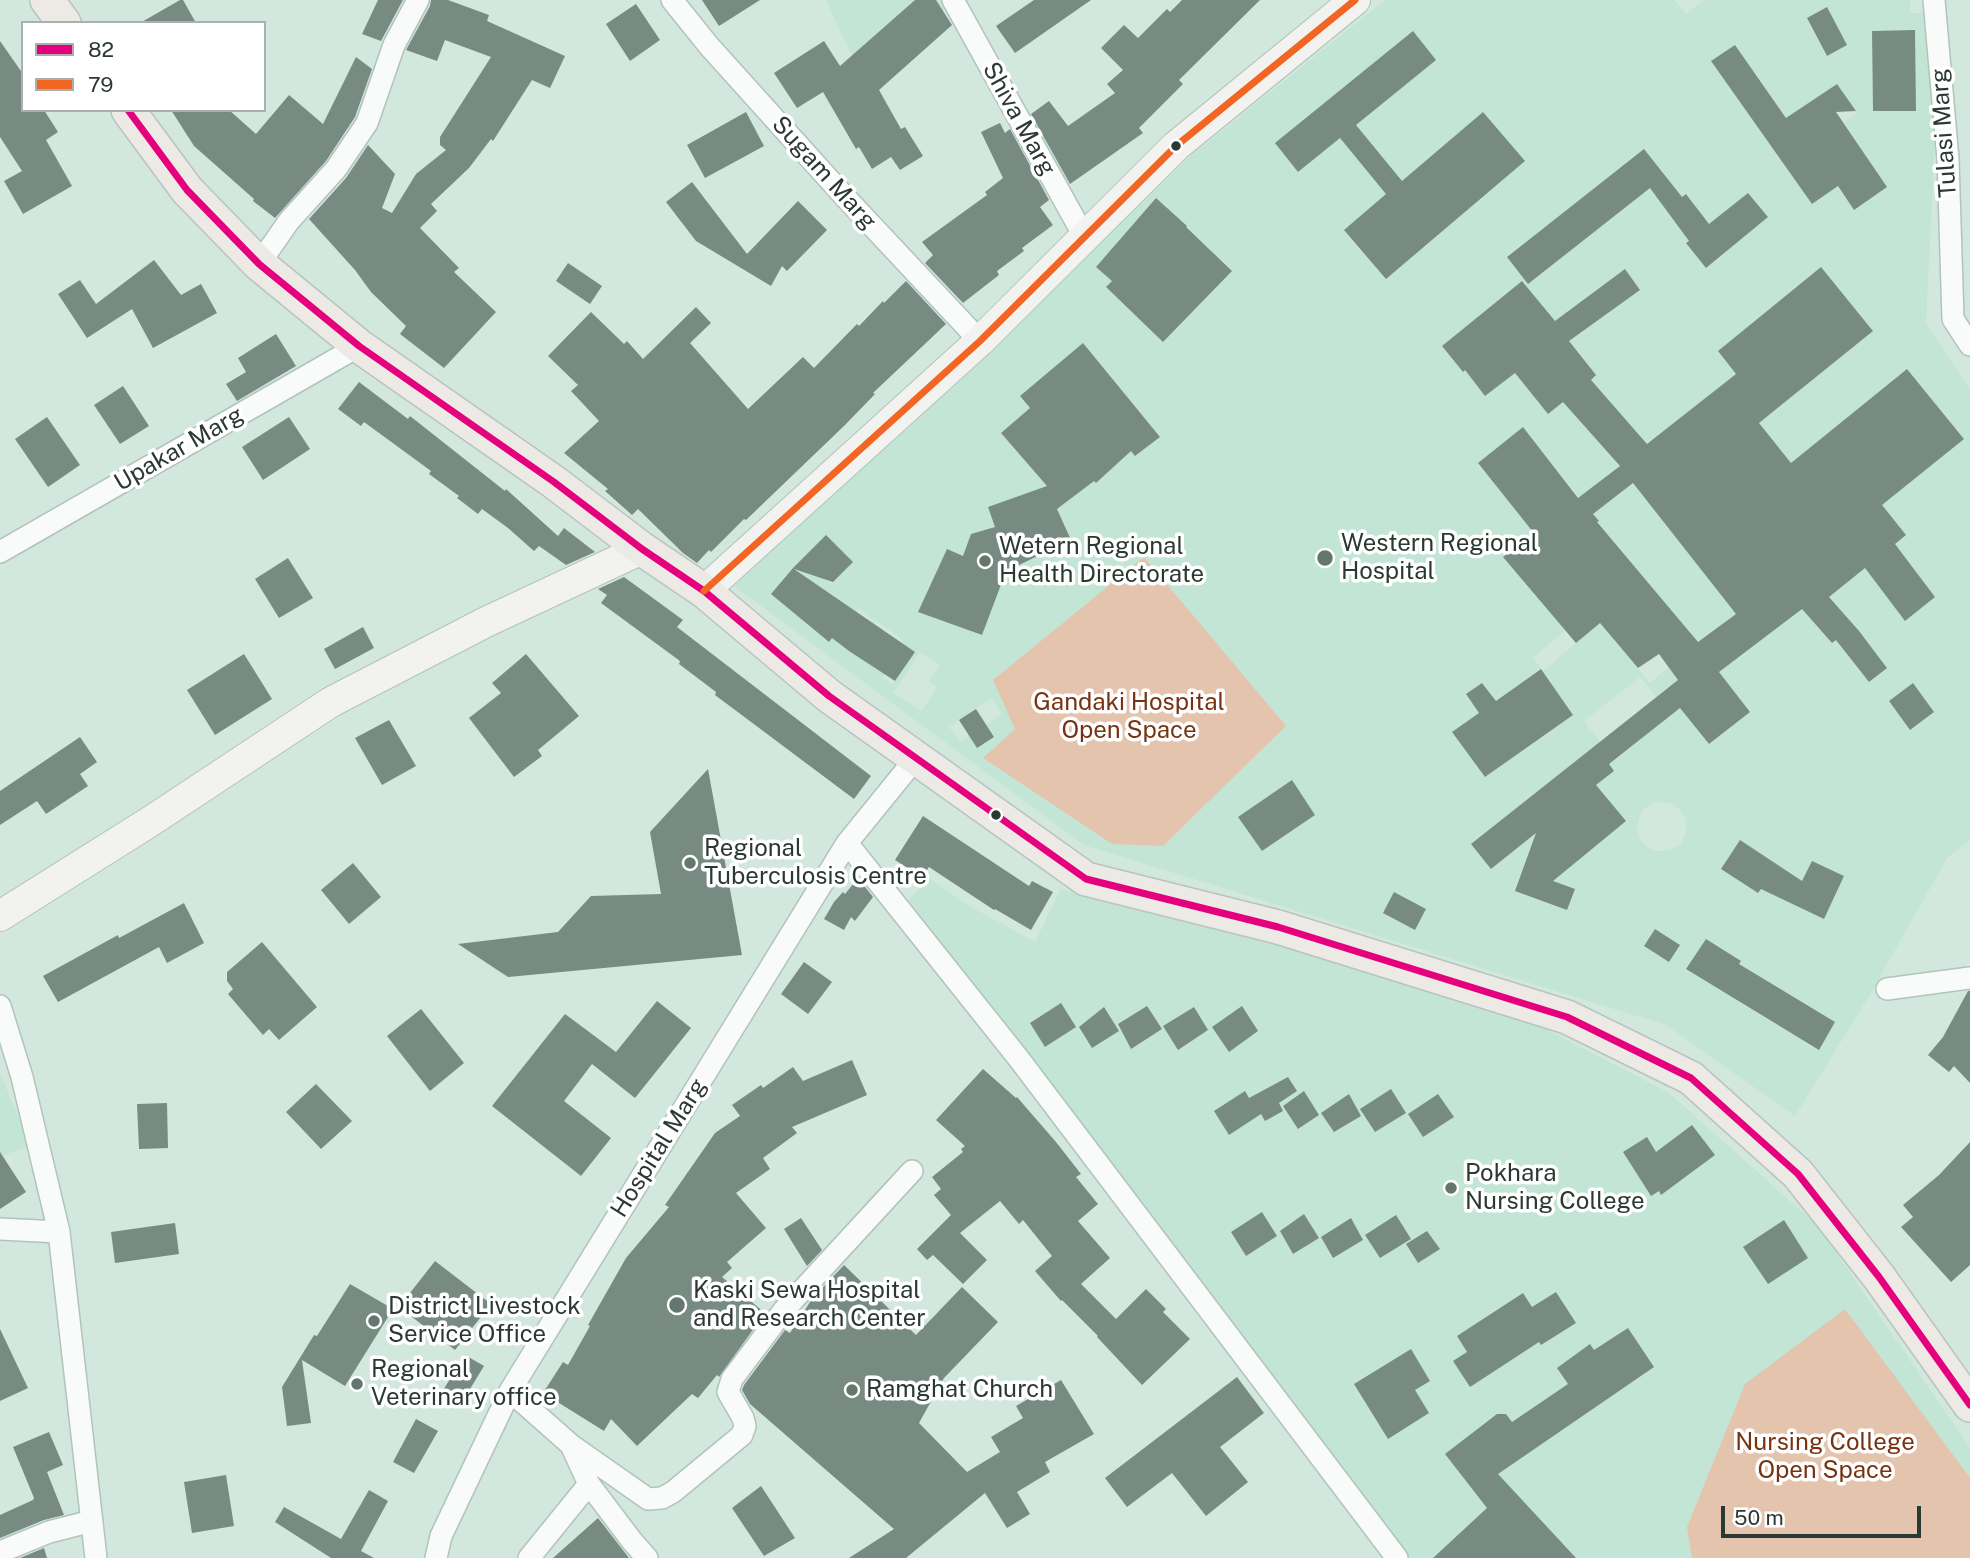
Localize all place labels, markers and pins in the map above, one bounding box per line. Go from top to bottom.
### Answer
unlabelled marker [1169,139,1183,153]
place label: Western Regional Hospital [1341,530,1538,586]
place label: Wetern Regional Health Directorate [999,533,1204,589]
marker: Western Regional Hospital [1315,548,1335,568]
marker: Wetern Regional Health Directorate [977,553,993,569]
unlabelled marker [989,808,1003,822]
place label: Regional Tuberculosis Centre [704,835,927,891]
marker: Regional Tuberculosis Centre [682,855,698,871]
place label: Pokhara Nursing College [1465,1160,1645,1216]
marker: Pokhara Nursing College [1443,1180,1459,1196]
place label: Kaski Sewa Hospital and Research Center [693,1277,926,1333]
place label: District Livestock Service Office [388,1293,581,1349]
marker: Kaski Sewa Hospital and Research Center [667,1295,687,1315]
marker: District Livestock Service Office [366,1313,382,1329]
place label: Regional Veterinary office [371,1356,556,1412]
marker: Regional Veterinary office [349,1376,365,1392]
place label: Ramghat Church [866,1376,1053,1404]
marker: Ramghat Church [844,1382,860,1398]

